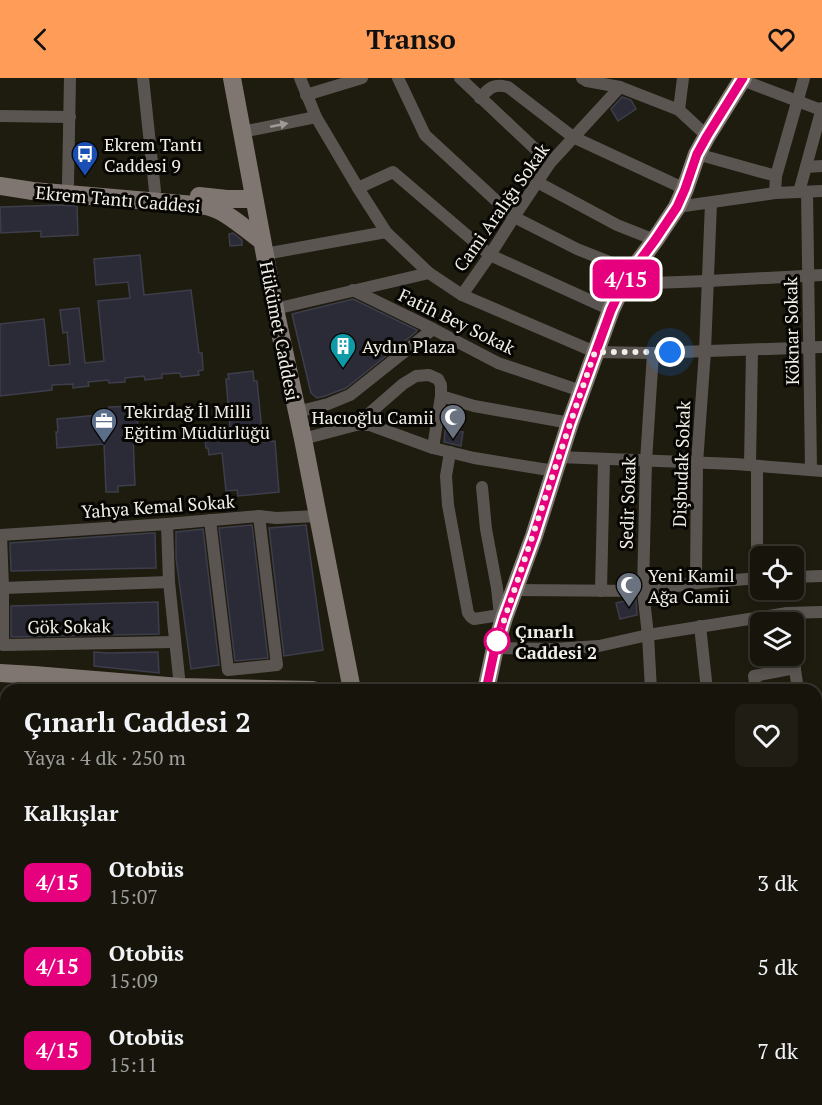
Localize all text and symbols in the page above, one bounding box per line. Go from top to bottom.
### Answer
text: Transo [366,21,456,57]
icon: back [24,23,57,56]
icon: heart [765,23,798,56]
one-way arrow [270,120,289,129]
place label: Ekrem Tantı Caddesi 9 [104,132,202,177]
street label: Cami Aralığı Sokak [448,138,555,276]
bus stop icon: Ekrem Tantı Caddesi 9 [70,139,100,177]
street label: Ekrem Tantı Caddesi [35,180,201,218]
street label: Hükümet Caddesi [255,259,305,403]
line badge: 4/15 [584,260,668,298]
text: 4/15 [605,265,647,293]
street label: Köknar Sokak [778,276,804,385]
street label: Fatih Bey Sokak [395,282,520,360]
building icon: Aydın Plaza [328,331,358,369]
place label: Aydın Plaza [362,334,456,358]
your location [655,337,685,367]
place label: Tekirdağ İl Milli Eğitim Müdürlüğü [124,399,270,444]
street label: Dişbudak Sokak [667,400,695,528]
mosque icon: Hacıoğlu Camii [438,402,468,440]
place label: Hacıoğlu Camii [311,405,434,429]
office icon: Tekirdağ İl Milli Eğitim Müdürlüğü [89,406,119,444]
street label: Sedir Sokak [613,456,641,550]
street label: Yahya Kemal Sokak [80,489,236,523]
map controls [750,546,804,666]
button: locate [750,546,804,600]
place label: Yeni Kamil Ağa Camii [648,563,735,608]
mosque icon: Yeni Kamil Ağa Camii [614,570,644,608]
button: layers [750,612,804,666]
street label: Gök Sokak [27,613,112,639]
place label: Çınarlı Caddesi 2 [515,619,597,664]
marker: Çınarlı Caddesi 2 [484,628,510,654]
text: Çınarlı Caddesi 2 [24,703,251,740]
button: heart [735,704,798,767]
text: Yaya · 4 dk · 250 m [24,744,186,771]
text: Kalkışlar [24,798,119,827]
text: Otobüs [109,854,184,883]
text: 4/15 [36,868,79,896]
text: 3 dk [757,868,798,897]
text: 15:07 [109,883,158,910]
text: Otobüs [109,938,184,967]
text: 4/15 [36,952,79,980]
text: 5 dk [757,952,798,981]
text: 15:09 [109,967,158,994]
text: Otobüs [109,1022,184,1051]
text: 4/15 [36,1036,79,1064]
text: 7 dk [757,1036,798,1065]
text: 15:11 [109,1051,158,1078]

